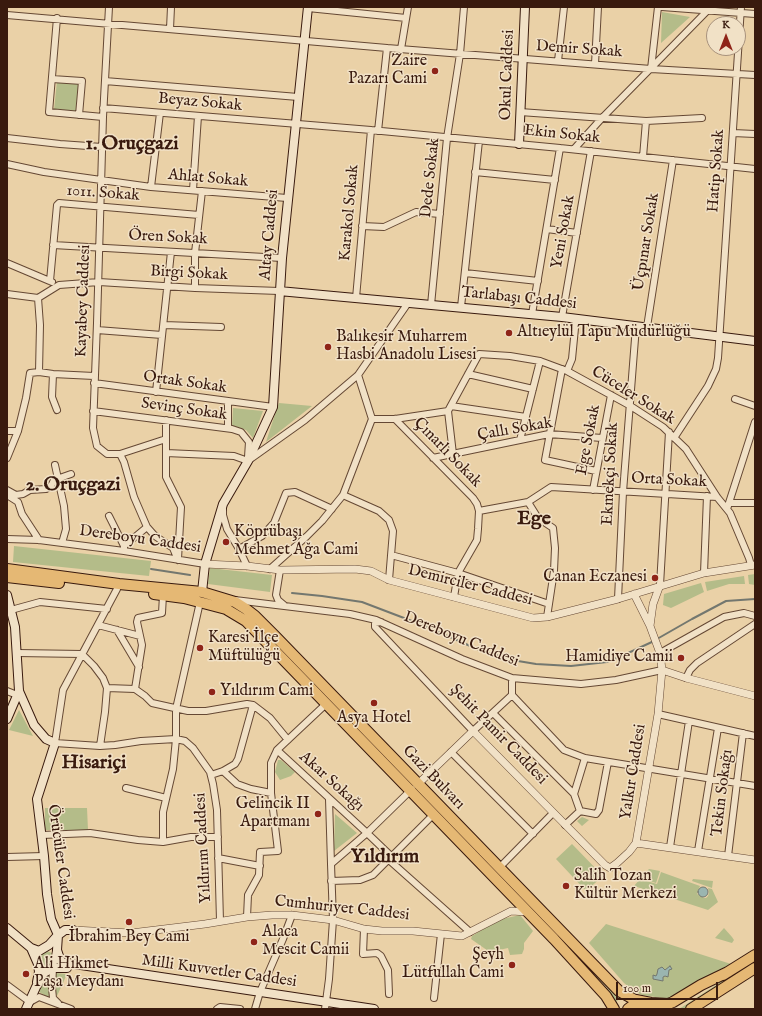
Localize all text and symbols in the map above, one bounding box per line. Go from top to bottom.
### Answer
north arrow [706,16,746,56]
text: K [722,18,730,32]
street label: Okul Caddesi [497,29,519,121]
street label: Demir Sokak [535,37,623,63]
place label: Zaire Pazarı Cami [348,52,427,90]
marker: Zaire Pazarı Cami [430,66,440,76]
street label: Beyaz Sokak [157,90,243,116]
street label: Ekin Sokak [523,121,601,149]
street label: Hatip Sokak [705,129,729,213]
district label: 1. Oruçgazi [85,133,179,157]
street label: Dede Sokak [417,137,445,219]
street label: Karakol Sokak [336,164,364,262]
street label: Ahlat Sokak [167,166,249,192]
street label: 1011. Sokak [66,182,140,206]
street label: Altay Caddesi [256,189,284,281]
street label: Üçpınar Sokak [630,192,664,292]
street label: Yeni Sokak [548,194,580,270]
street label: Ören Sokak [128,226,208,250]
street label: Kayabey Caddesi [72,244,96,358]
street label: Birgi Sokak [150,262,228,286]
street label: Tarlabaşı Caddesi [460,283,578,315]
place label: Altıeylül Tapu Müdürlüğü [517,323,691,343]
place label: Balıkesir Muharrem Hasbi Anadolu Lisesi [336,328,476,366]
marker: Altıeylül Tapu Müdürlüğü [504,328,514,338]
marker: Balıkesir Muharrem Hasbi Anadolu Lisesi [323,342,333,352]
street label: Cüceler Sokak [587,362,679,430]
street label: Ortak Sokak [142,368,228,398]
street label: Sevinç Sokak [140,394,228,426]
street label: Ege Sokak [573,403,605,477]
street label: Çınarlı Sokak [409,414,485,492]
street label: Çallı Sokak [476,414,554,446]
street label: Ekmekçi Sokak [599,422,623,526]
street label: Orta Sokak [631,469,707,493]
district label: 2. Oruçgazi [25,474,121,498]
district label: Ege [517,508,551,532]
street label: Dereboyu Caddesi [78,522,202,558]
place label: Köprübaşı Mehmet Ağa Cami [234,523,358,561]
marker: Köprübaşı Mehmet Ağa Cami [221,537,231,547]
street label: Demirciler Caddesi [406,561,534,611]
place label: Canan Eczanesi [543,568,647,588]
marker: Canan Eczanesi [650,573,660,583]
street label: Dereboyu Caddesi [400,608,522,672]
place label: Karesi İlçe Müftülüğü [208,629,280,667]
marker: Karesi İlçe Müftülüğü [195,643,205,653]
place label: Hamidiye Camii [565,648,673,668]
marker: Hamidiye Camii [676,653,686,663]
street label: Şehit Pamir Caddesi [445,681,551,789]
place label: Yıldırım Cami [220,682,313,702]
marker: Yıldırım Cami [207,687,217,697]
marker: Asya Hotel [369,698,379,708]
place label: Asya Hotel [337,709,411,729]
street label: Yalkır Caddesi [617,723,651,821]
street label: Gazi Bulvarı [398,742,468,814]
street label: Akar Sokağı [295,748,367,816]
street label: Tekin Sokağı [708,748,738,838]
district label: Hisariçi [62,752,126,776]
street label: Yıldırım Caddesi [192,792,216,904]
place label: Gelincik II Apartmanı [236,795,310,833]
street label: Örücüler Caddesi [42,803,78,921]
marker: Gelincik II Apartmanı [313,809,323,819]
district label: Yıldırım [351,846,419,870]
place label: Salih Tozan Kültür Merkezi [574,867,677,905]
marker: Salih Tozan Kültür Merkezi [561,881,571,891]
street label: Cumhuriyet Caddesi [274,892,410,926]
marker: İbrahim Bey Cami [124,917,134,927]
place label: Alaca Mescit Camii [262,923,349,961]
place label: İbrahim Bey Cami [68,928,190,948]
marker: Alaca Mescit Camii [249,937,259,947]
place label: Şeyh Lütfullah Cami [402,946,504,984]
street label: Milli Kuvvetler Caddesi [140,952,298,992]
place label: Ali Hikmet Paşa Meydanı [34,955,124,993]
marker: Şeyh Lütfullah Cami [507,960,517,970]
marker: Ali Hikmet Paşa Meydanı [21,969,31,979]
scale bar [618,974,720,1000]
text: 100 m [623,981,651,996]

